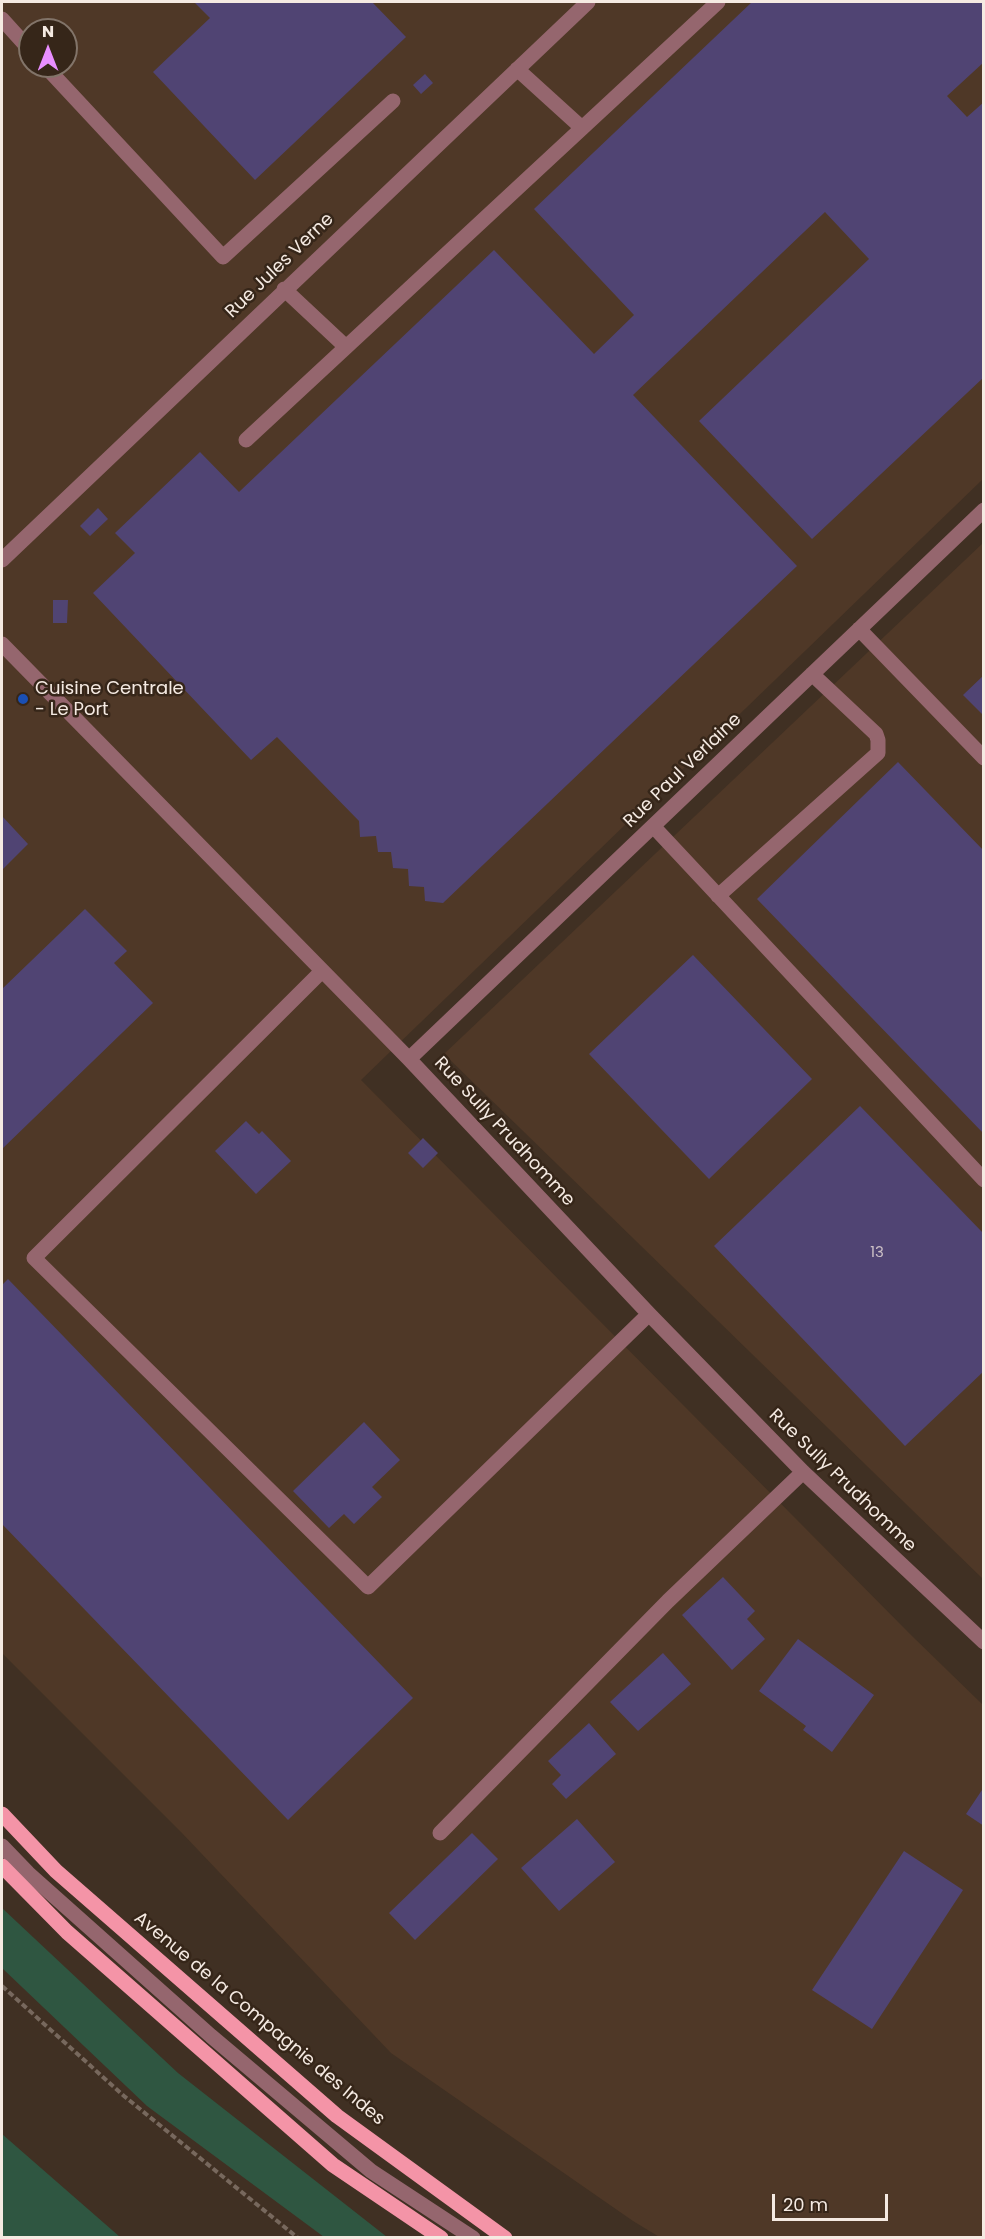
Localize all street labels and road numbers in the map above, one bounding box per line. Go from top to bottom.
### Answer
street label: Rue Jules Verne [221,209,339,323]
street label: Rue Paul Verlaine [620,709,746,833]
street label: Rue Sully Prudhomme [429,1053,579,1211]
street label: Rue Sully Prudhomme [764,1405,920,1557]
street label: Avenue de la Compagnie des Indes [129,1908,389,2130]

